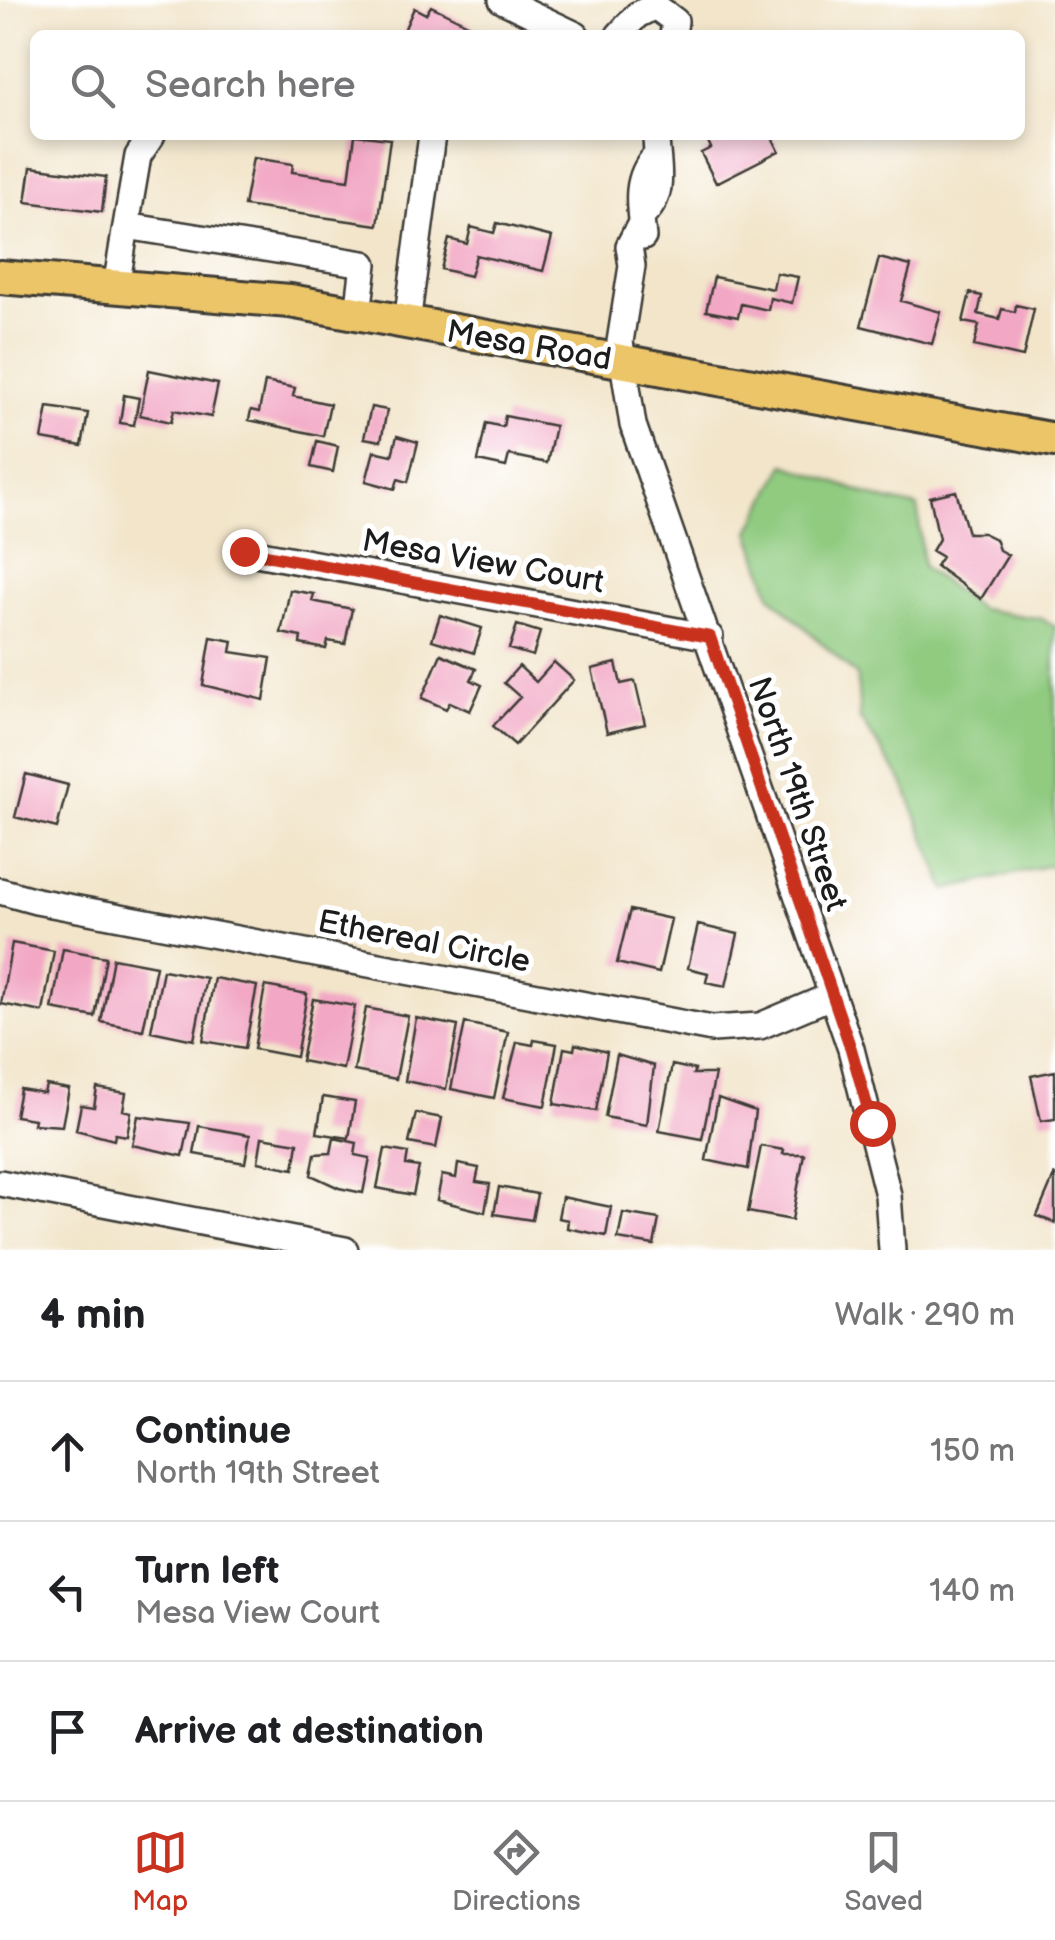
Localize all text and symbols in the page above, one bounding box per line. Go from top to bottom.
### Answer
search box [30,30,1025,140]
icon: search [65,58,120,113]
text: Search here [145,63,356,108]
street label: Mesa Road [444,312,614,380]
street label: Mesa View Court [359,522,607,602]
route end [222,529,268,575]
street label: North 19th Street [739,672,855,916]
street label: Ethereal Circle [315,902,533,982]
route start [850,1101,896,1147]
text: 4 min [40,1290,146,1341]
text: Walk · 290 m [835,1296,1015,1335]
text: Continue [135,1409,291,1454]
icon: ahead [40,1424,95,1479]
text: 150 m [930,1432,1015,1471]
text: North 19th Street [135,1454,380,1493]
text: Turn left [135,1549,279,1594]
icon: left [40,1564,95,1619]
text: 140 m [929,1572,1015,1611]
text: Mesa View Court [135,1594,380,1633]
icon: arrive [40,1704,95,1759]
text: Arrive at destination [135,1709,484,1754]
tab: Map [132,1825,188,1918]
tab: Directions [452,1825,581,1918]
tab: Saved [845,1825,923,1918]

